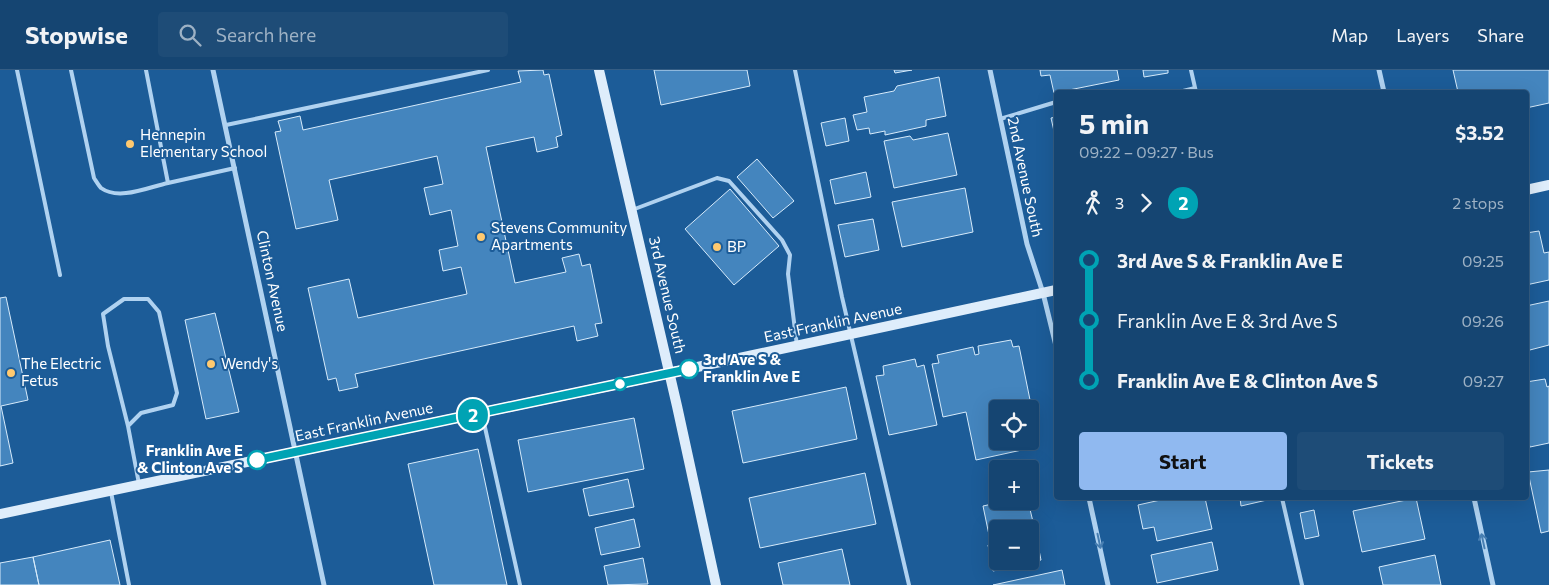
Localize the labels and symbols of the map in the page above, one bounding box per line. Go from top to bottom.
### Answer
street label: 2nd Avenue South [1004,115,1047,238]
place label: Hennepin Elementary School [140,125,267,160]
marker: Hennepin Elementary School [124,138,136,150]
place label: Stevens Community Apartments [491,218,627,253]
street label: Clinton Avenue [253,229,293,333]
marker: Stevens Community Apartments [475,231,487,243]
street label: 3rd Avenue South [646,234,690,355]
place label: BP [727,237,746,255]
marker: BP [711,241,723,253]
street label: East Franklin Avenue [762,299,903,345]
place label: 3rd Ave S & Franklin Ave E [703,350,800,385]
place label: The Electric Fetus [21,354,101,389]
place label: Wendy's [221,354,278,372]
marker: Wendy's [205,358,217,370]
marker: 3rd Ave S & Franklin Ave E [679,359,699,379]
marker: The Electric Fetus [5,367,17,379]
unlabelled marker [613,377,627,391]
street label: East Franklin Avenue [293,398,434,444]
line badge: 2 [457,399,489,431]
place label: Franklin Ave E & Clinton Ave S [137,441,243,476]
marker: Franklin Ave E & Clinton Ave S [247,450,267,470]
one-way arrow [1094,533,1104,549]
one-way arrow [1478,534,1487,550]

